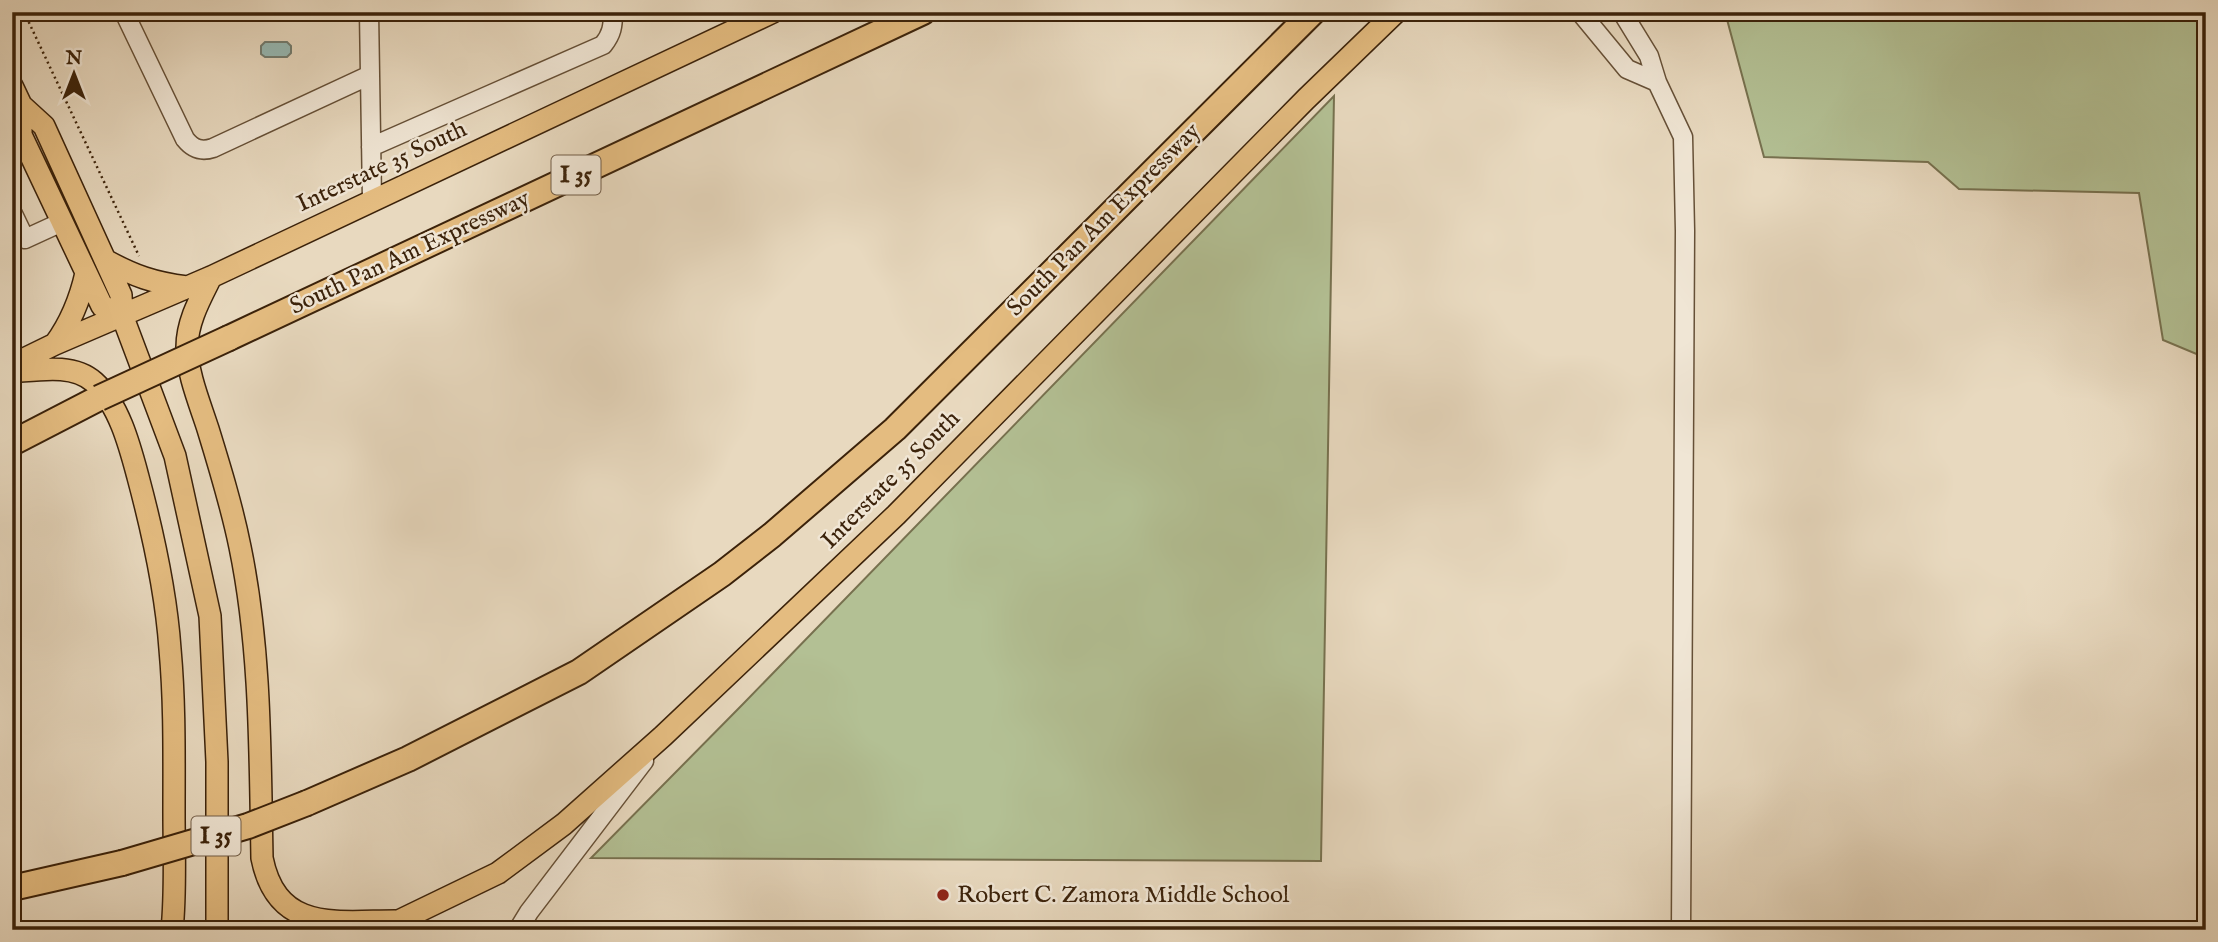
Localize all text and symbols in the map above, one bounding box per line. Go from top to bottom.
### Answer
north arrow [38,38,108,108]
text: N [65,47,83,71]
street label: Interstate 35 South [292,114,472,220]
street label: South Pan Am Expressway [1001,116,1208,323]
road number: I 35 [552,156,600,194]
street label: South Pan Am Expressway [285,184,535,322]
street label: Interstate 35 South [815,404,967,556]
road number: I 35 [192,816,241,856]
place label: Robert C. Zamora Middle School [957,880,1290,911]
marker: Robert C. Zamora Middle School [935,887,951,903]

